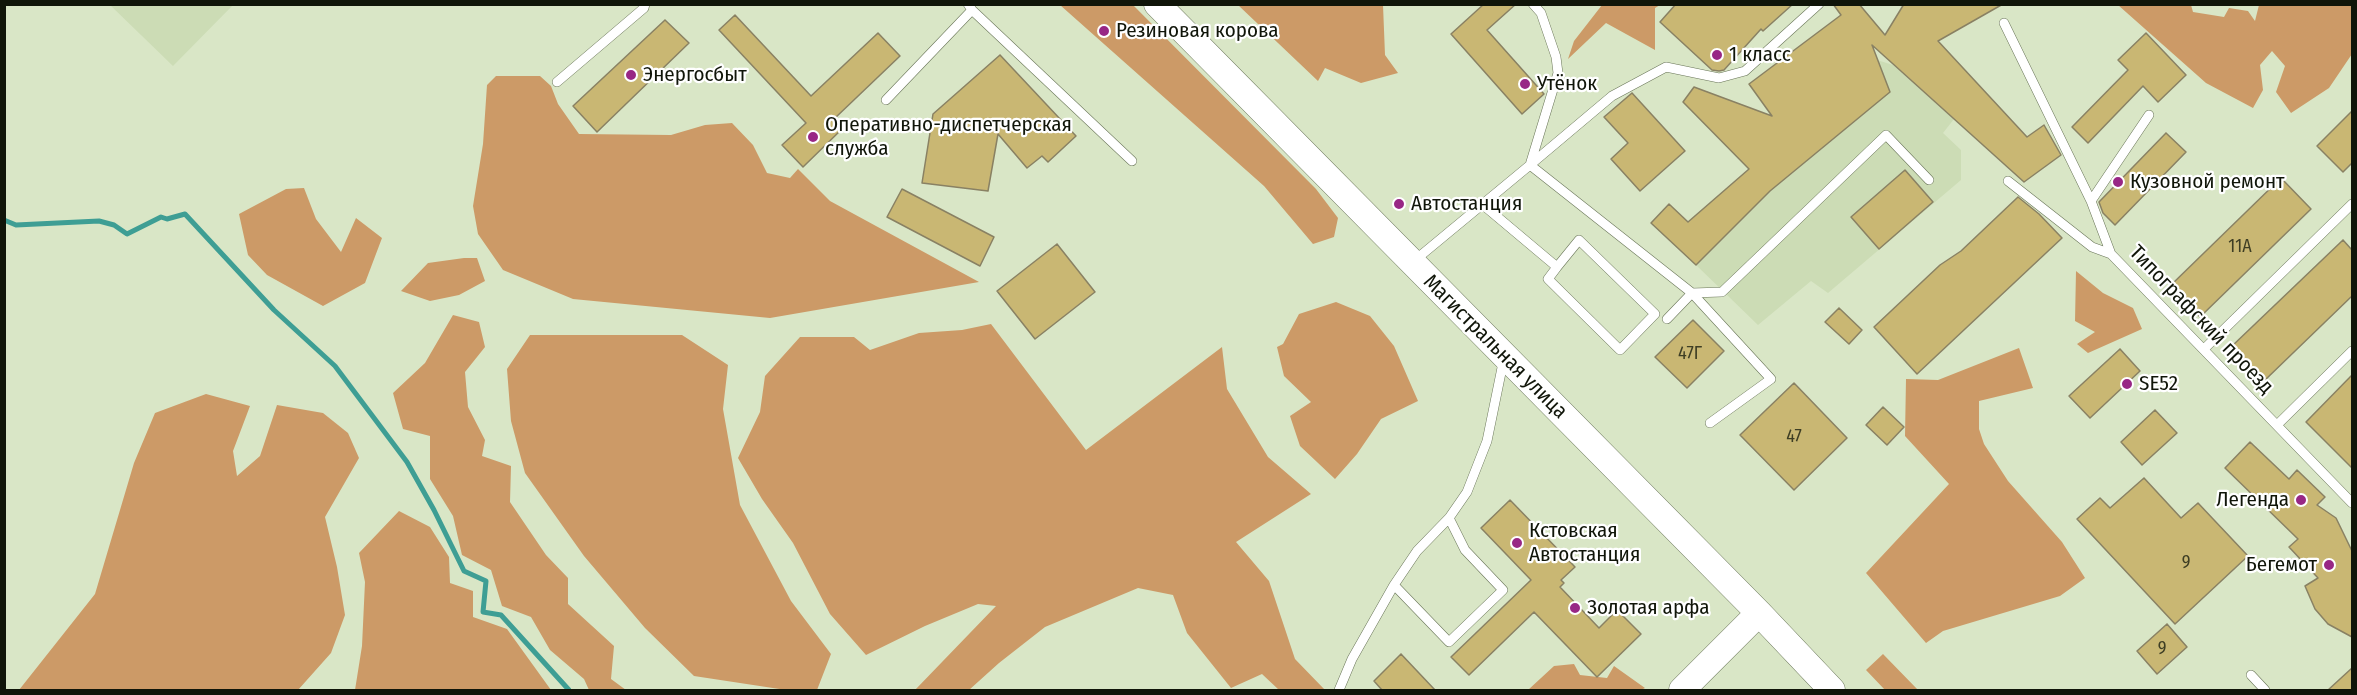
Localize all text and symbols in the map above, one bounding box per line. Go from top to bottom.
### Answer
place label: Резиновая корова [1116,18,1279,44]
marker: Резиновая корова [1097,24,1111,38]
place label: 1 класс [1729,42,1791,68]
marker: 1 класс [1710,48,1724,62]
place label: Энергосбыт [643,62,747,88]
marker: Энергосбыт [624,68,638,82]
place label: Утёнок [1537,71,1597,97]
marker: Утёнок [1518,77,1532,91]
place label: Оперативно-диспетчерская служба [825,112,1072,162]
marker: Оперативно-диспетчерская служба [806,130,820,144]
place label: Кузовной ремонт [2130,169,2285,195]
marker: Кузовной ремонт [2111,175,2125,189]
place label: Автостанция [1411,191,1522,217]
marker: Автостанция [1392,197,1406,211]
house number: 11А [2228,236,2252,258]
street label: Типографский проезд [2124,241,2278,399]
street label: Магистральная улица [1418,270,1572,424]
house number: 47Г [1678,343,1702,365]
place label: SE52 [2139,371,2178,397]
marker: SE52 [2120,377,2134,391]
house number: 47 [1786,426,1802,448]
place label: Легенда [2216,487,2289,513]
marker: Легенда [2294,493,2308,507]
place label: Кстовская Автостанция [1529,518,1640,568]
marker: Кстовская Автостанция [1510,536,1524,550]
house number: 9 [2182,552,2190,574]
place label: Бегемот [2246,552,2317,578]
marker: Бегемот [2322,558,2336,572]
place label: Золотая арфа [1587,595,1710,621]
marker: Золотая арфа [1568,601,1582,615]
house number: 9 [2158,638,2166,660]

